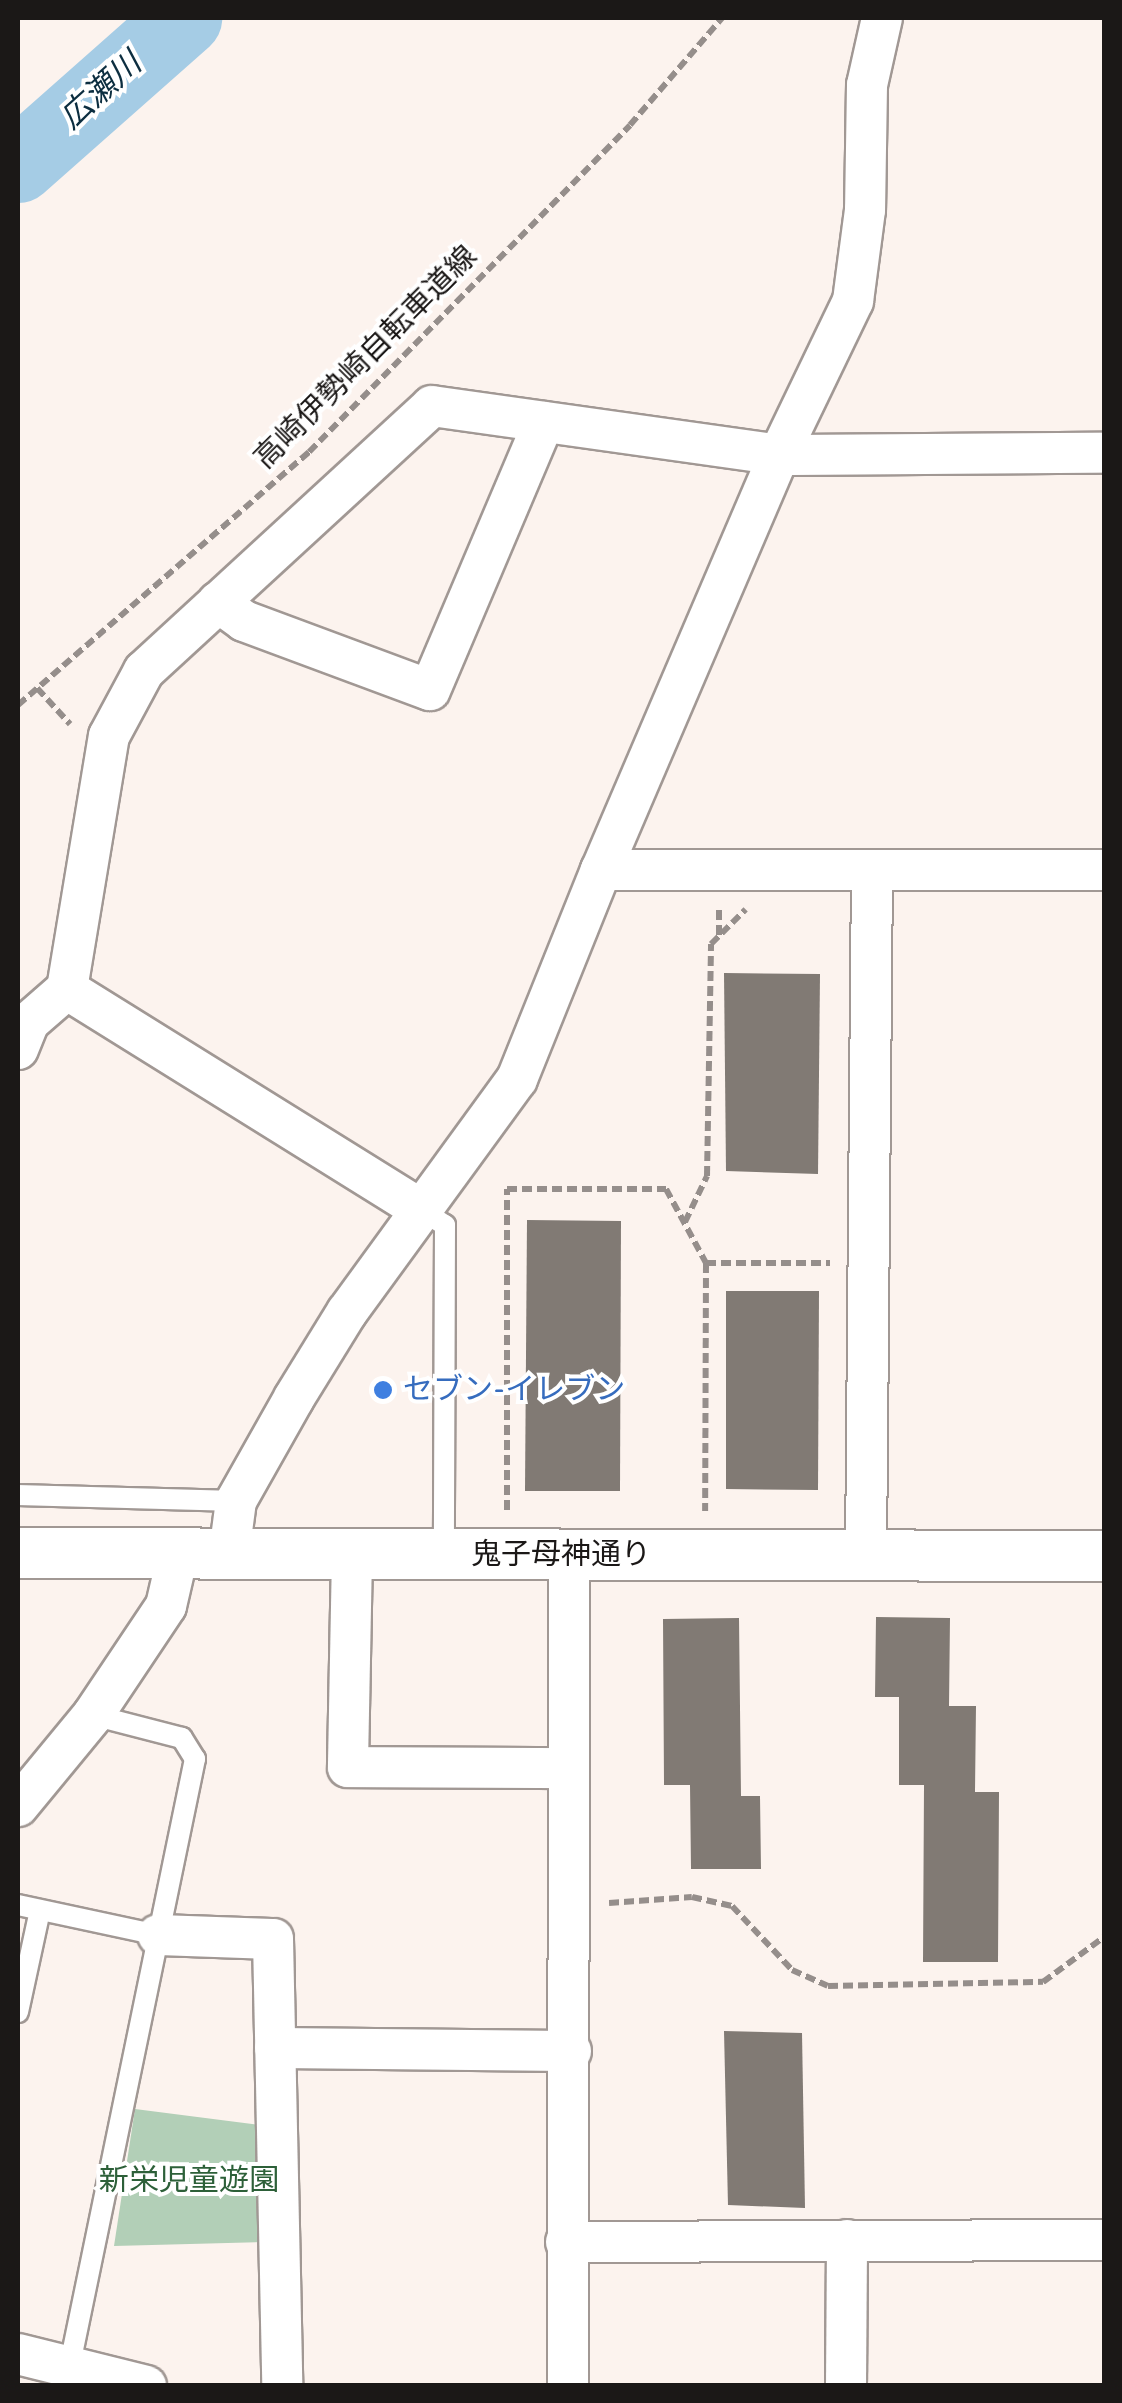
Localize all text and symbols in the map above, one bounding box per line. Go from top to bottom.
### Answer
water label: 広瀬川 [52,45,150,137]
street label: 高崎伊勢崎自転車道線 [247,239,485,477]
place label: セブン-イレブン [403,1372,625,1408]
marker: セブン-イレブン [372,1379,394,1401]
street label: 鬼子母神通り [471,1537,651,1573]
park label: 新栄児童遊園 [99,2163,279,2199]

